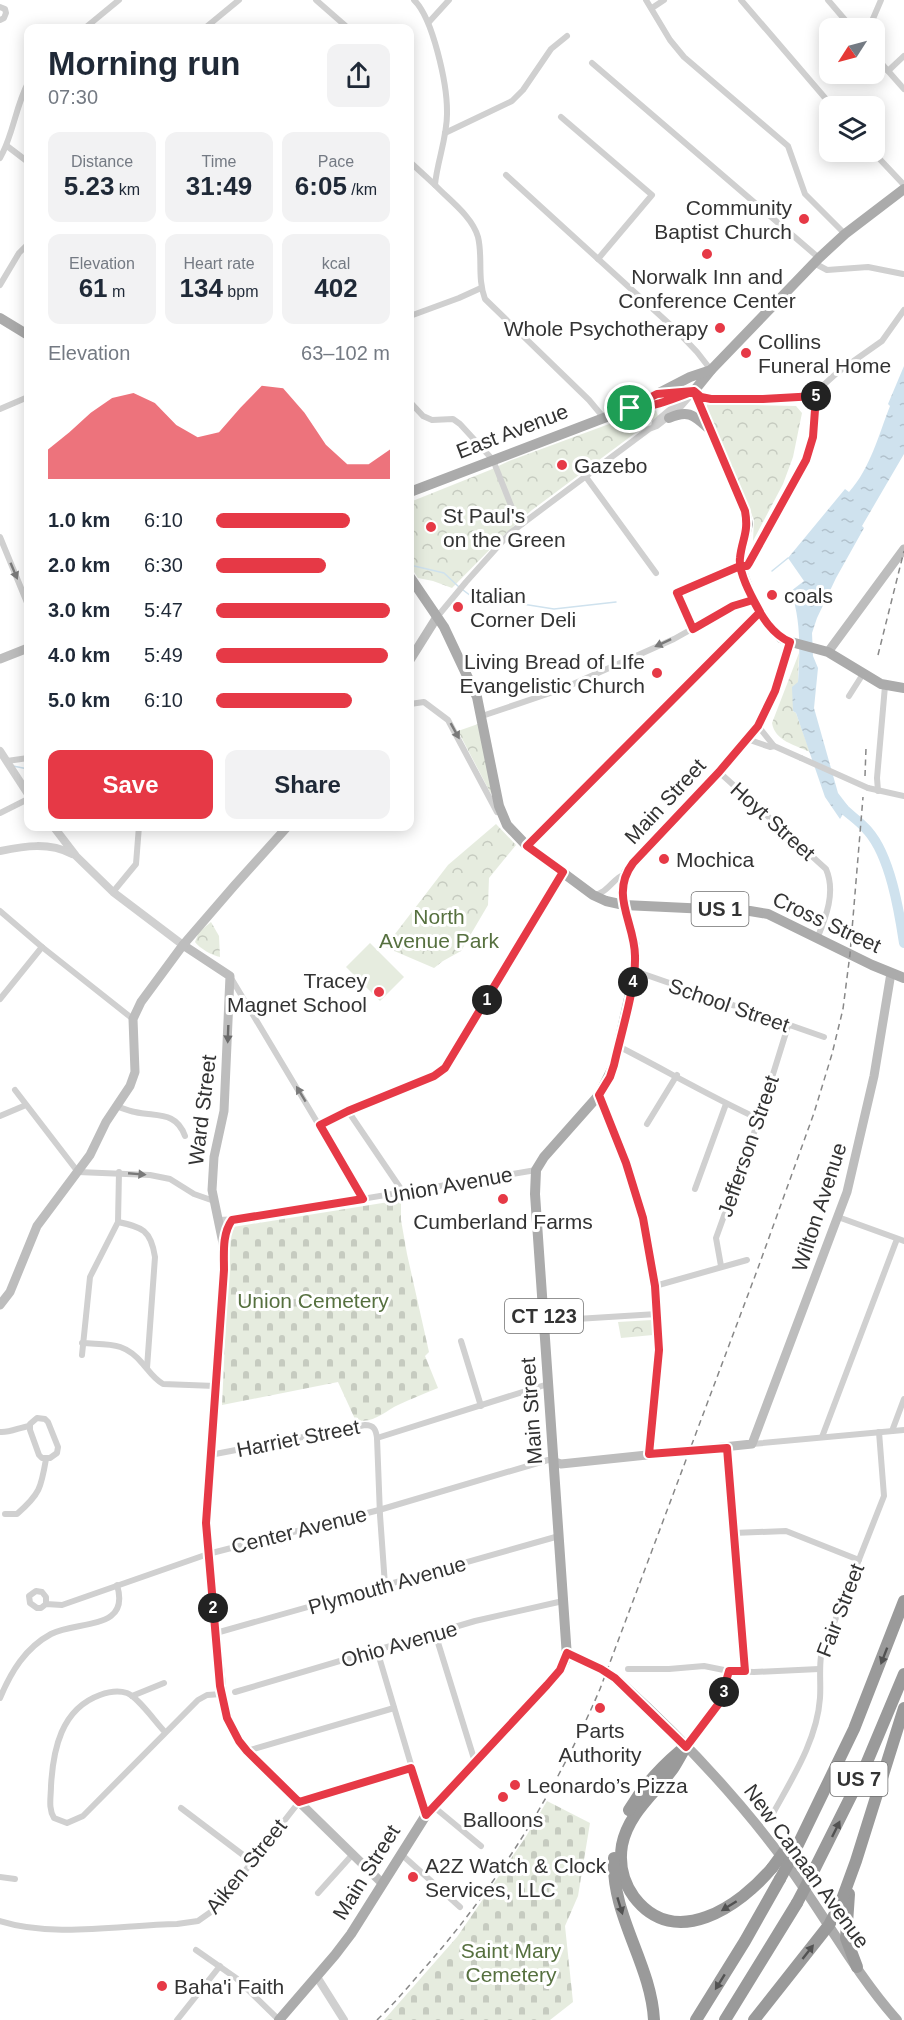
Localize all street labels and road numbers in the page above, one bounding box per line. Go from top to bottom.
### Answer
street label: East Avenue [453,399,571,463]
street label: Main Street [620,754,710,848]
street label: Hoyt Street [726,777,820,865]
street label: Cross Street [769,887,885,957]
road number: US 1 [692,892,748,926]
street label: School Street [666,974,792,1036]
street label: Ward Street [184,1053,220,1167]
street label: Jefferson Street [713,1072,783,1220]
street label: Wilton Avenue [787,1140,851,1274]
street label: Union Avenue [382,1162,514,1208]
road number: CT 123 [505,1299,583,1333]
street label: Main Street [516,1356,546,1465]
street label: Harriet Street [235,1415,362,1461]
street label: Center Avenue [229,1502,369,1558]
street label: Plymouth Avenue [305,1551,469,1619]
street label: Fair Street [812,1560,868,1660]
street label: Ohio Avenue [338,1616,460,1672]
road number: US 7 [830,1762,888,1796]
street label: New Canaan Avenue [740,1780,874,1952]
street label: Aiken Street [201,1814,291,1918]
street label: Main Street [328,1820,404,1924]

